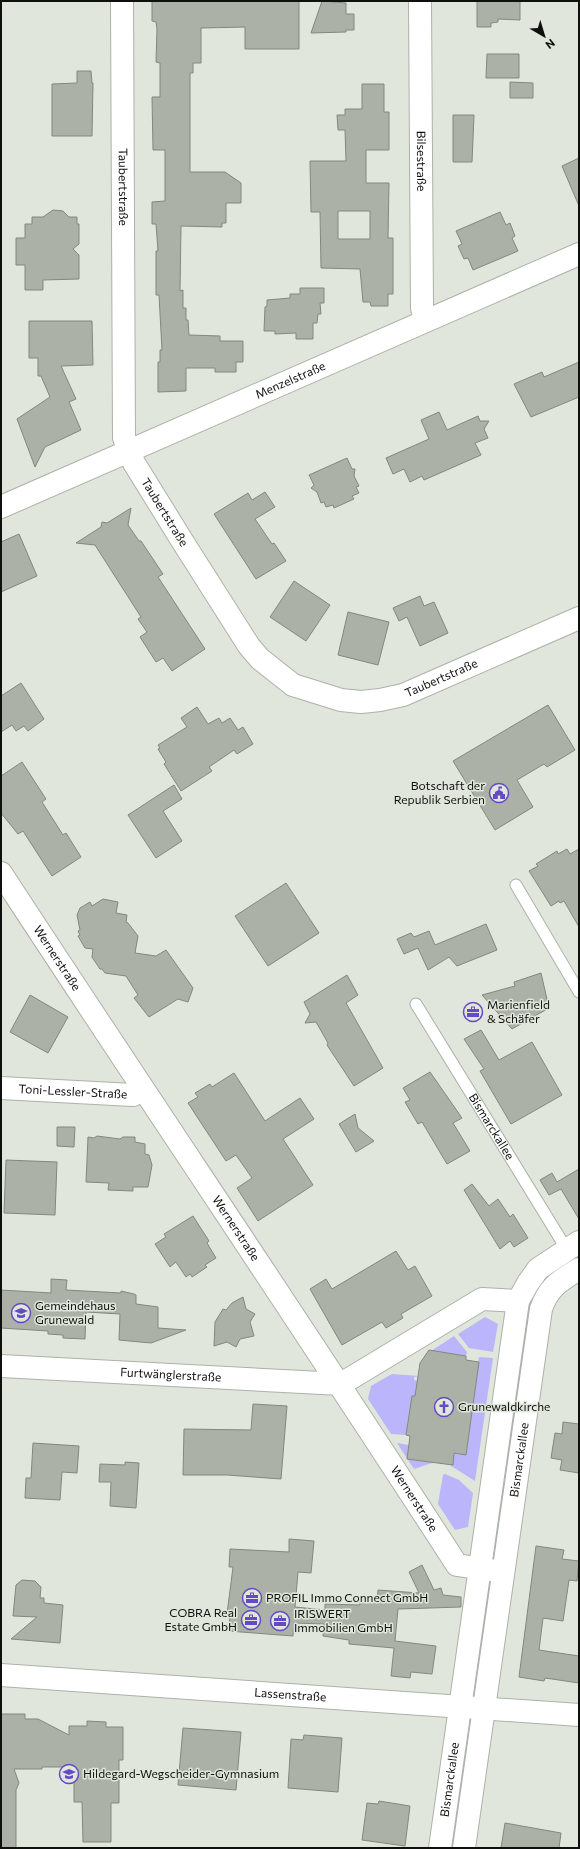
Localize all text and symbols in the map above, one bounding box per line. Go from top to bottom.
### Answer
north arrow [524,16,564,56]
text: N [543,37,558,52]
street label: Bilsestraße [415,131,429,191]
street label: Taubertstraße [117,148,131,226]
street label: Menzelstraße [253,358,327,401]
street label: Taubertstraße [139,475,192,549]
street label: Taubertstraße [403,655,479,699]
place label: Botschaft der Republik Serbien [394,778,485,806]
public building icon: Botschaft der Republik Serbien [488,782,510,804]
street label: Wernerstraße [31,922,84,993]
place label: Marienfield & Schäfer [487,997,550,1025]
office icon: Marienfield & Schäfer [462,1001,484,1023]
street label: Toni-Lessler-Straße [18,1081,128,1101]
street label: Bismarckallee [467,1090,518,1162]
street label: Wernerstraße [210,1193,263,1263]
place label: Gemeindehaus Grunewald [35,1298,115,1326]
school or university icon: Gemeindehaus Grunewald [10,1302,32,1324]
street label: Furtwänglerstraße [120,1364,222,1384]
church icon: Grunewaldkirche [433,1396,455,1418]
place label: Grunewaldkirche [458,1399,550,1413]
street label: Bismarckallee [506,1422,531,1498]
street label: Wernerstraße [389,1463,441,1534]
office icon: PROFIL Immo Connect GmbH [241,1587,263,1609]
place label: PROFIL Immo Connect GmbH [266,1590,428,1604]
place label: COBRA Real Estate GmbH [164,1605,237,1633]
place label: IRISWERT Immobilien GmbH [294,1606,393,1634]
office icon: COBRA Real Estate GmbH [240,1609,262,1631]
office icon: IRISWERT Immobilien GmbH [269,1610,291,1632]
street label: Lassenstraße [254,1685,327,1704]
street label: Bismarckallee [437,1741,461,1818]
school or university icon: Hildegard-Wegscheider-Gymnasium [58,1763,80,1785]
place label: Hildegard-Wegscheider-Gymnasium [83,1766,279,1780]

